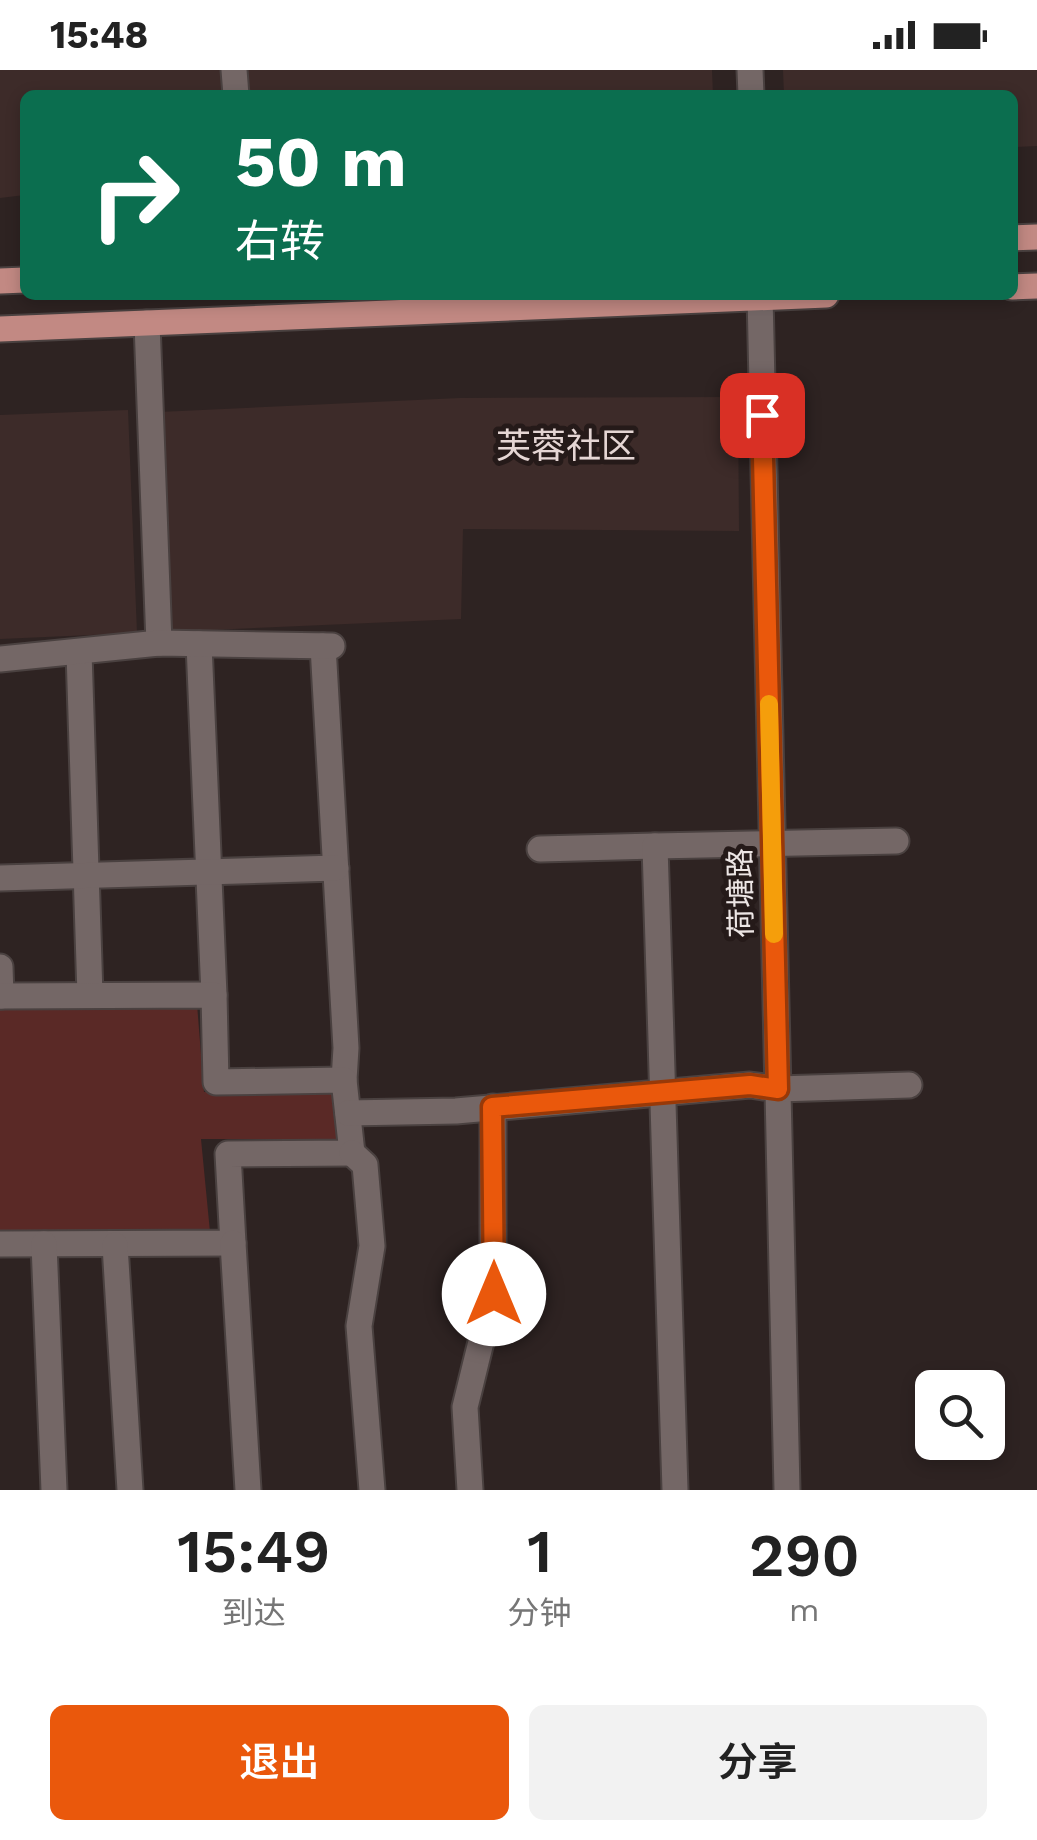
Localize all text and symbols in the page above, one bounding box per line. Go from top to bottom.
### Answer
text: 15:48 [50,13,148,57]
text: 50 m [235,121,407,203]
icon: right [70,130,200,260]
text: 右转 [235,215,325,268]
pin [720,373,805,458]
icon: arrive [735,388,790,443]
district label: 芙蓉社区 [496,425,636,467]
street label: 荷塘路 [722,848,759,938]
position arrow [442,1242,546,1346]
map controls [915,1370,1005,1460]
button: search [915,1370,1005,1460]
text: 15:49 [177,1516,330,1587]
text: 1 [527,1516,552,1587]
text: 290 [749,1520,860,1591]
text: m [789,1591,820,1629]
text: 到达 [222,1594,286,1632]
text: 分钟 [508,1594,572,1632]
button: 退出 [50,1705,509,1820]
button: 分享 [529,1705,987,1820]

